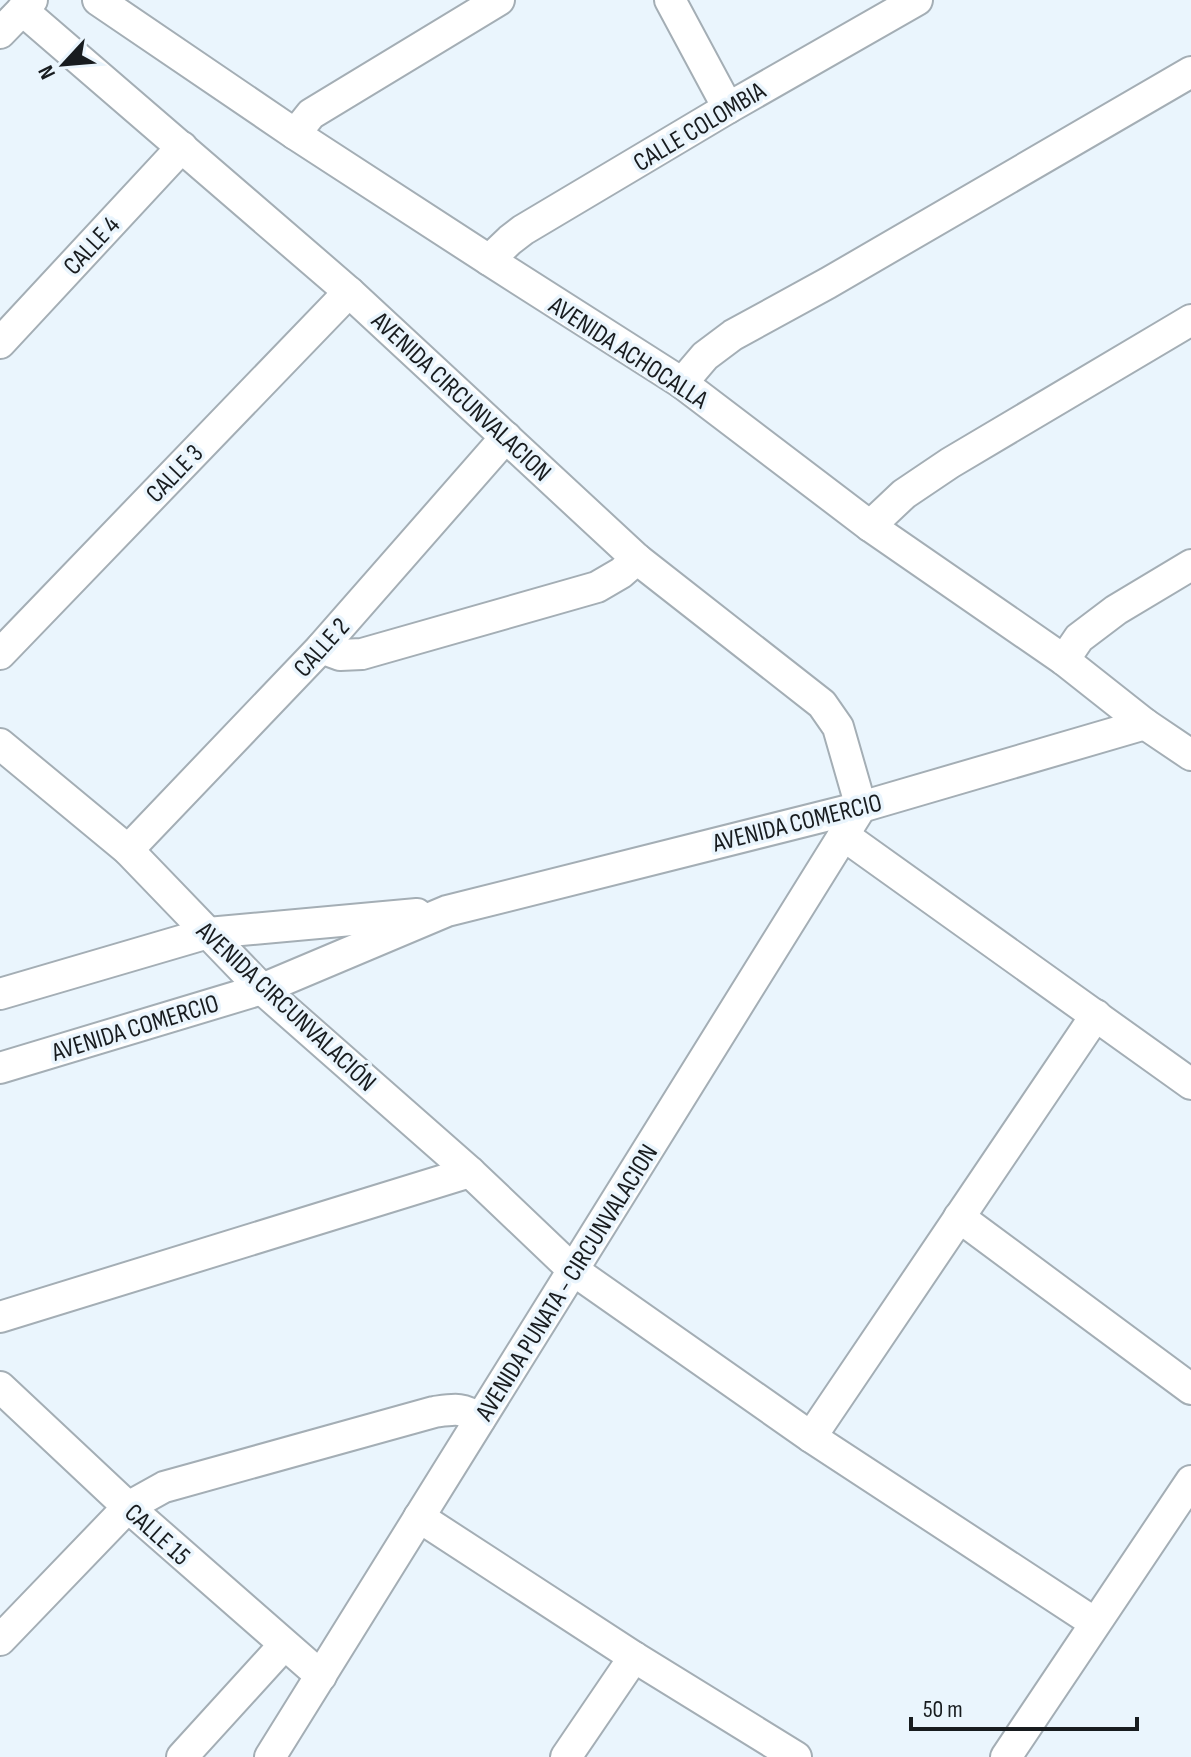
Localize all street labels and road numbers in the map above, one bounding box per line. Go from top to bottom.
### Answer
street label: CALLE COLOMBIA [628,75,772,179]
street label: CALLE 4 [57,210,127,282]
street label: AVENIDA ACHOCALLA [542,290,714,417]
street label: AVENIDA CIRCUNVALACION [364,305,557,488]
street label: CALLE 3 [140,439,210,510]
street label: CALLE 2 [288,612,357,684]
street label: AVENIDA COMERCIO [709,787,885,860]
street label: AVENIDA CIRCUNVALACIÓN [189,915,382,1098]
street label: AVENIDA COMERCIO [47,988,223,1069]
street label: AVENIDA PUNATA - CIRCUNVALACION [469,1139,665,1427]
street label: CALLE 15 [118,1498,196,1573]

